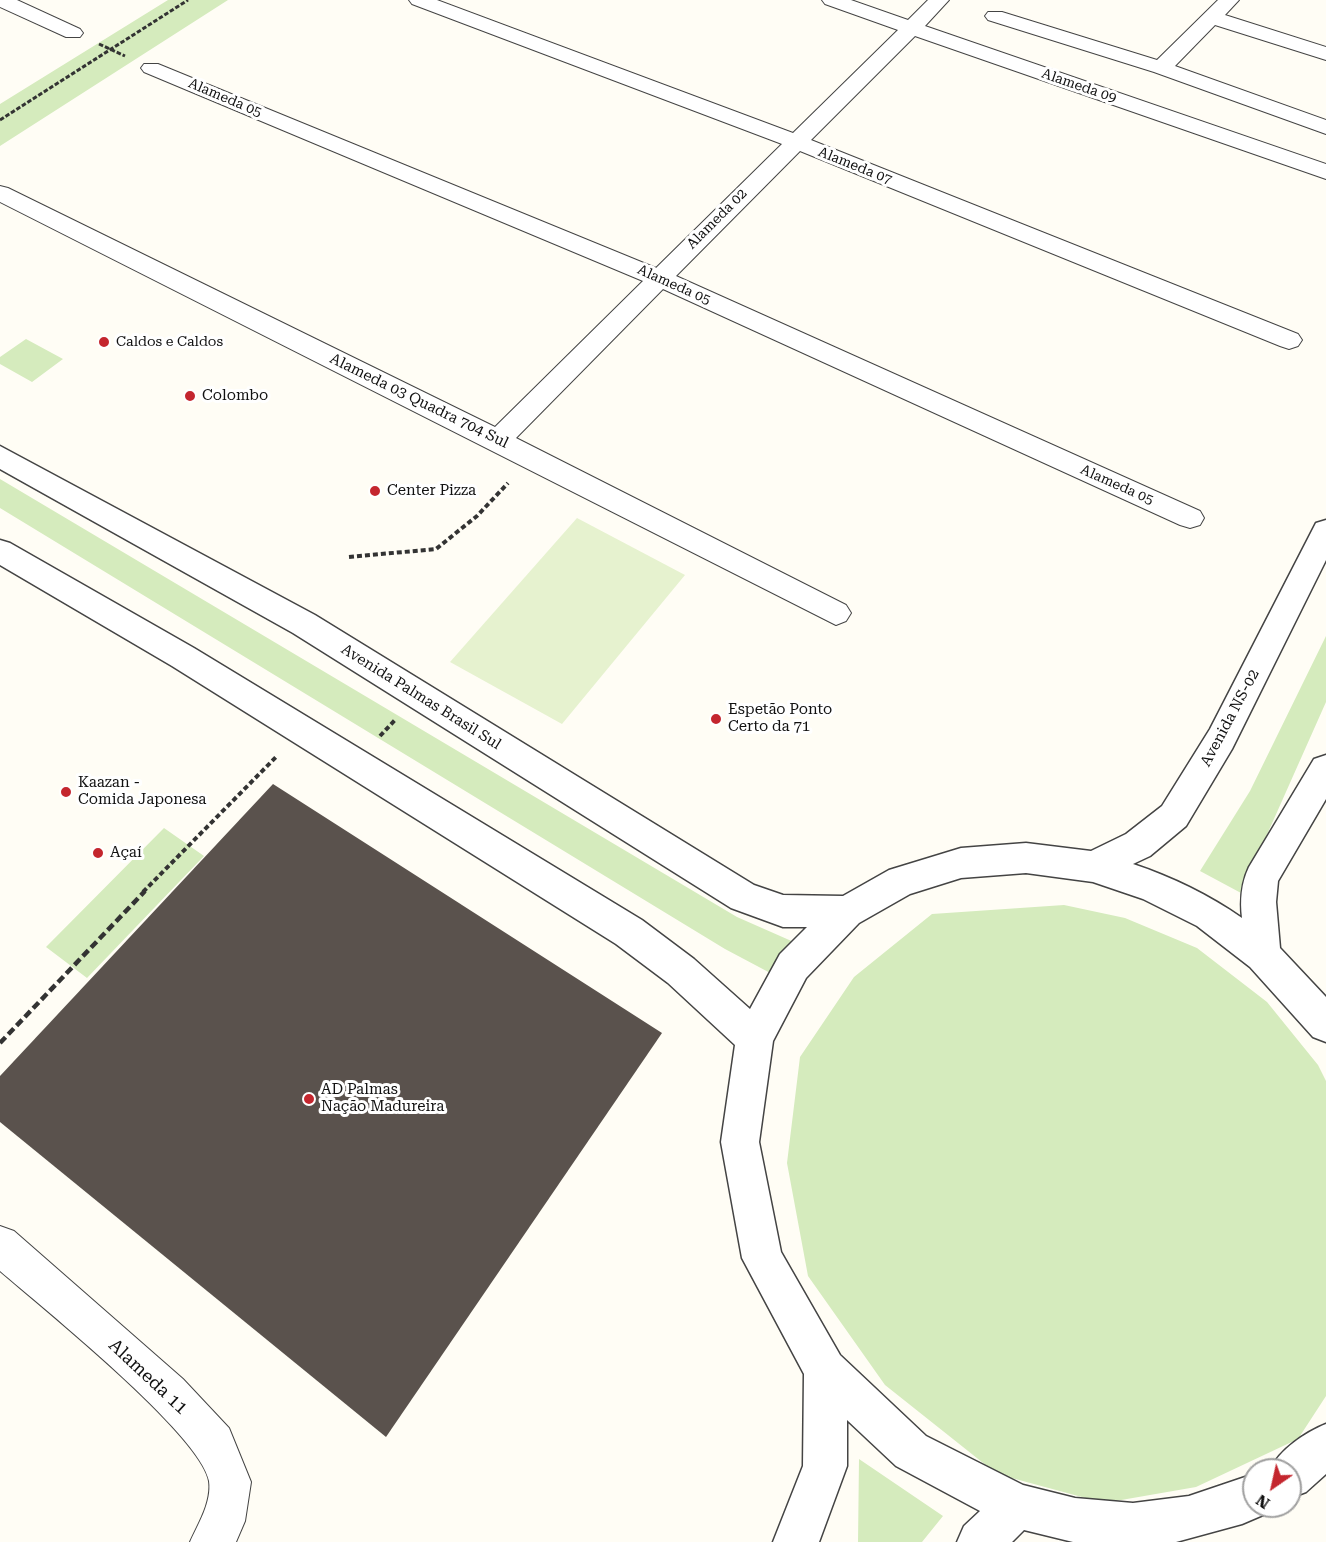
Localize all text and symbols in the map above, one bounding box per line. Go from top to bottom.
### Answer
street label: Alameda 09 [1039,65,1119,107]
street label: Alameda 05 [186,75,264,121]
street label: Alameda 07 [816,144,894,188]
street label: Alameda 02 [683,185,751,253]
street label: Alameda 05 [635,261,713,309]
place label: Caldos e Caldos [116,334,223,350]
marker: Caldos e Caldos [97,335,111,349]
street label: Alameda 03 Quadra 704 Sul [327,350,511,452]
place label: Colombo [202,387,268,405]
marker: Colombo [183,389,197,403]
street label: Alameda 05 [1078,461,1156,509]
place label: Center Pizza [387,482,476,500]
marker: Center Pizza [368,484,382,498]
street label: Avenida Palmas Brasil Sul [338,640,504,754]
street label: Avenida NS-02 [1197,666,1263,770]
place label: Espetão Ponto Certo da 71 [728,701,832,736]
marker: Espetão Ponto Certo da 71 [709,712,723,726]
place label: Kaazan - Comida Japonesa [78,774,206,809]
marker: Kaazan - Comida Japonesa [59,785,73,799]
place label: Açaí [110,844,142,862]
marker: Açaí [91,846,105,860]
place label: AD Palmas Nação Madureira [321,1081,444,1116]
marker: AD Palmas Nação Madureira [302,1092,316,1106]
street label: Alameda 11 [104,1335,192,1419]
north arrow [1242,1458,1302,1518]
text: N [1252,1490,1273,1513]

